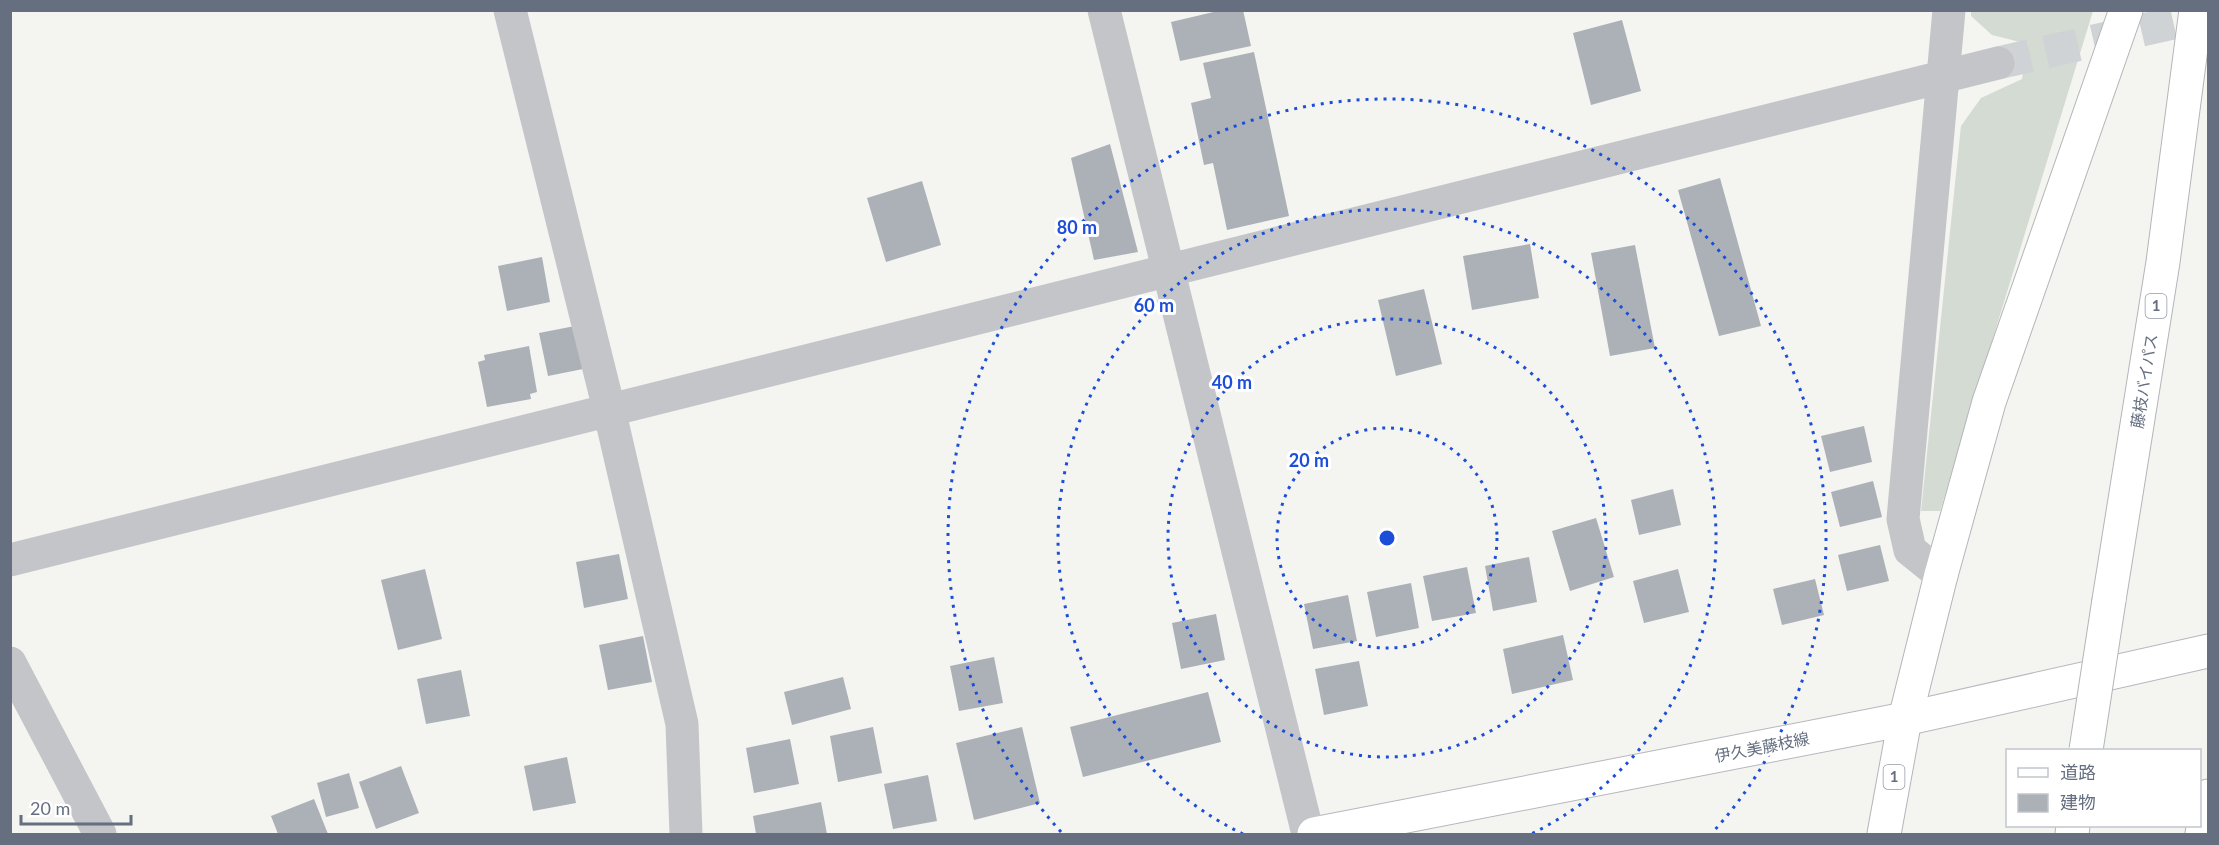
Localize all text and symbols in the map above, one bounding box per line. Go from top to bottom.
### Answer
text: 80 m [1057,216,1097,238]
text: 60 m [1134,294,1174,316]
road number: 1 [2146,294,2166,318]
street label: 藤枝バイパス [2127,332,2160,430]
text: 40 m [1212,371,1252,393]
text: 20 m [1289,449,1329,471]
centre of rings [1377,528,1397,548]
street label: 伊久美藤枝線 [1713,728,1811,765]
legend [2006,749,2201,827]
text: 道路 [2060,761,2096,783]
road number: 1 [1884,765,1904,789]
scale bar [21,788,130,826]
text: 建物 [2060,791,2096,813]
text: 20 m [30,797,70,819]

